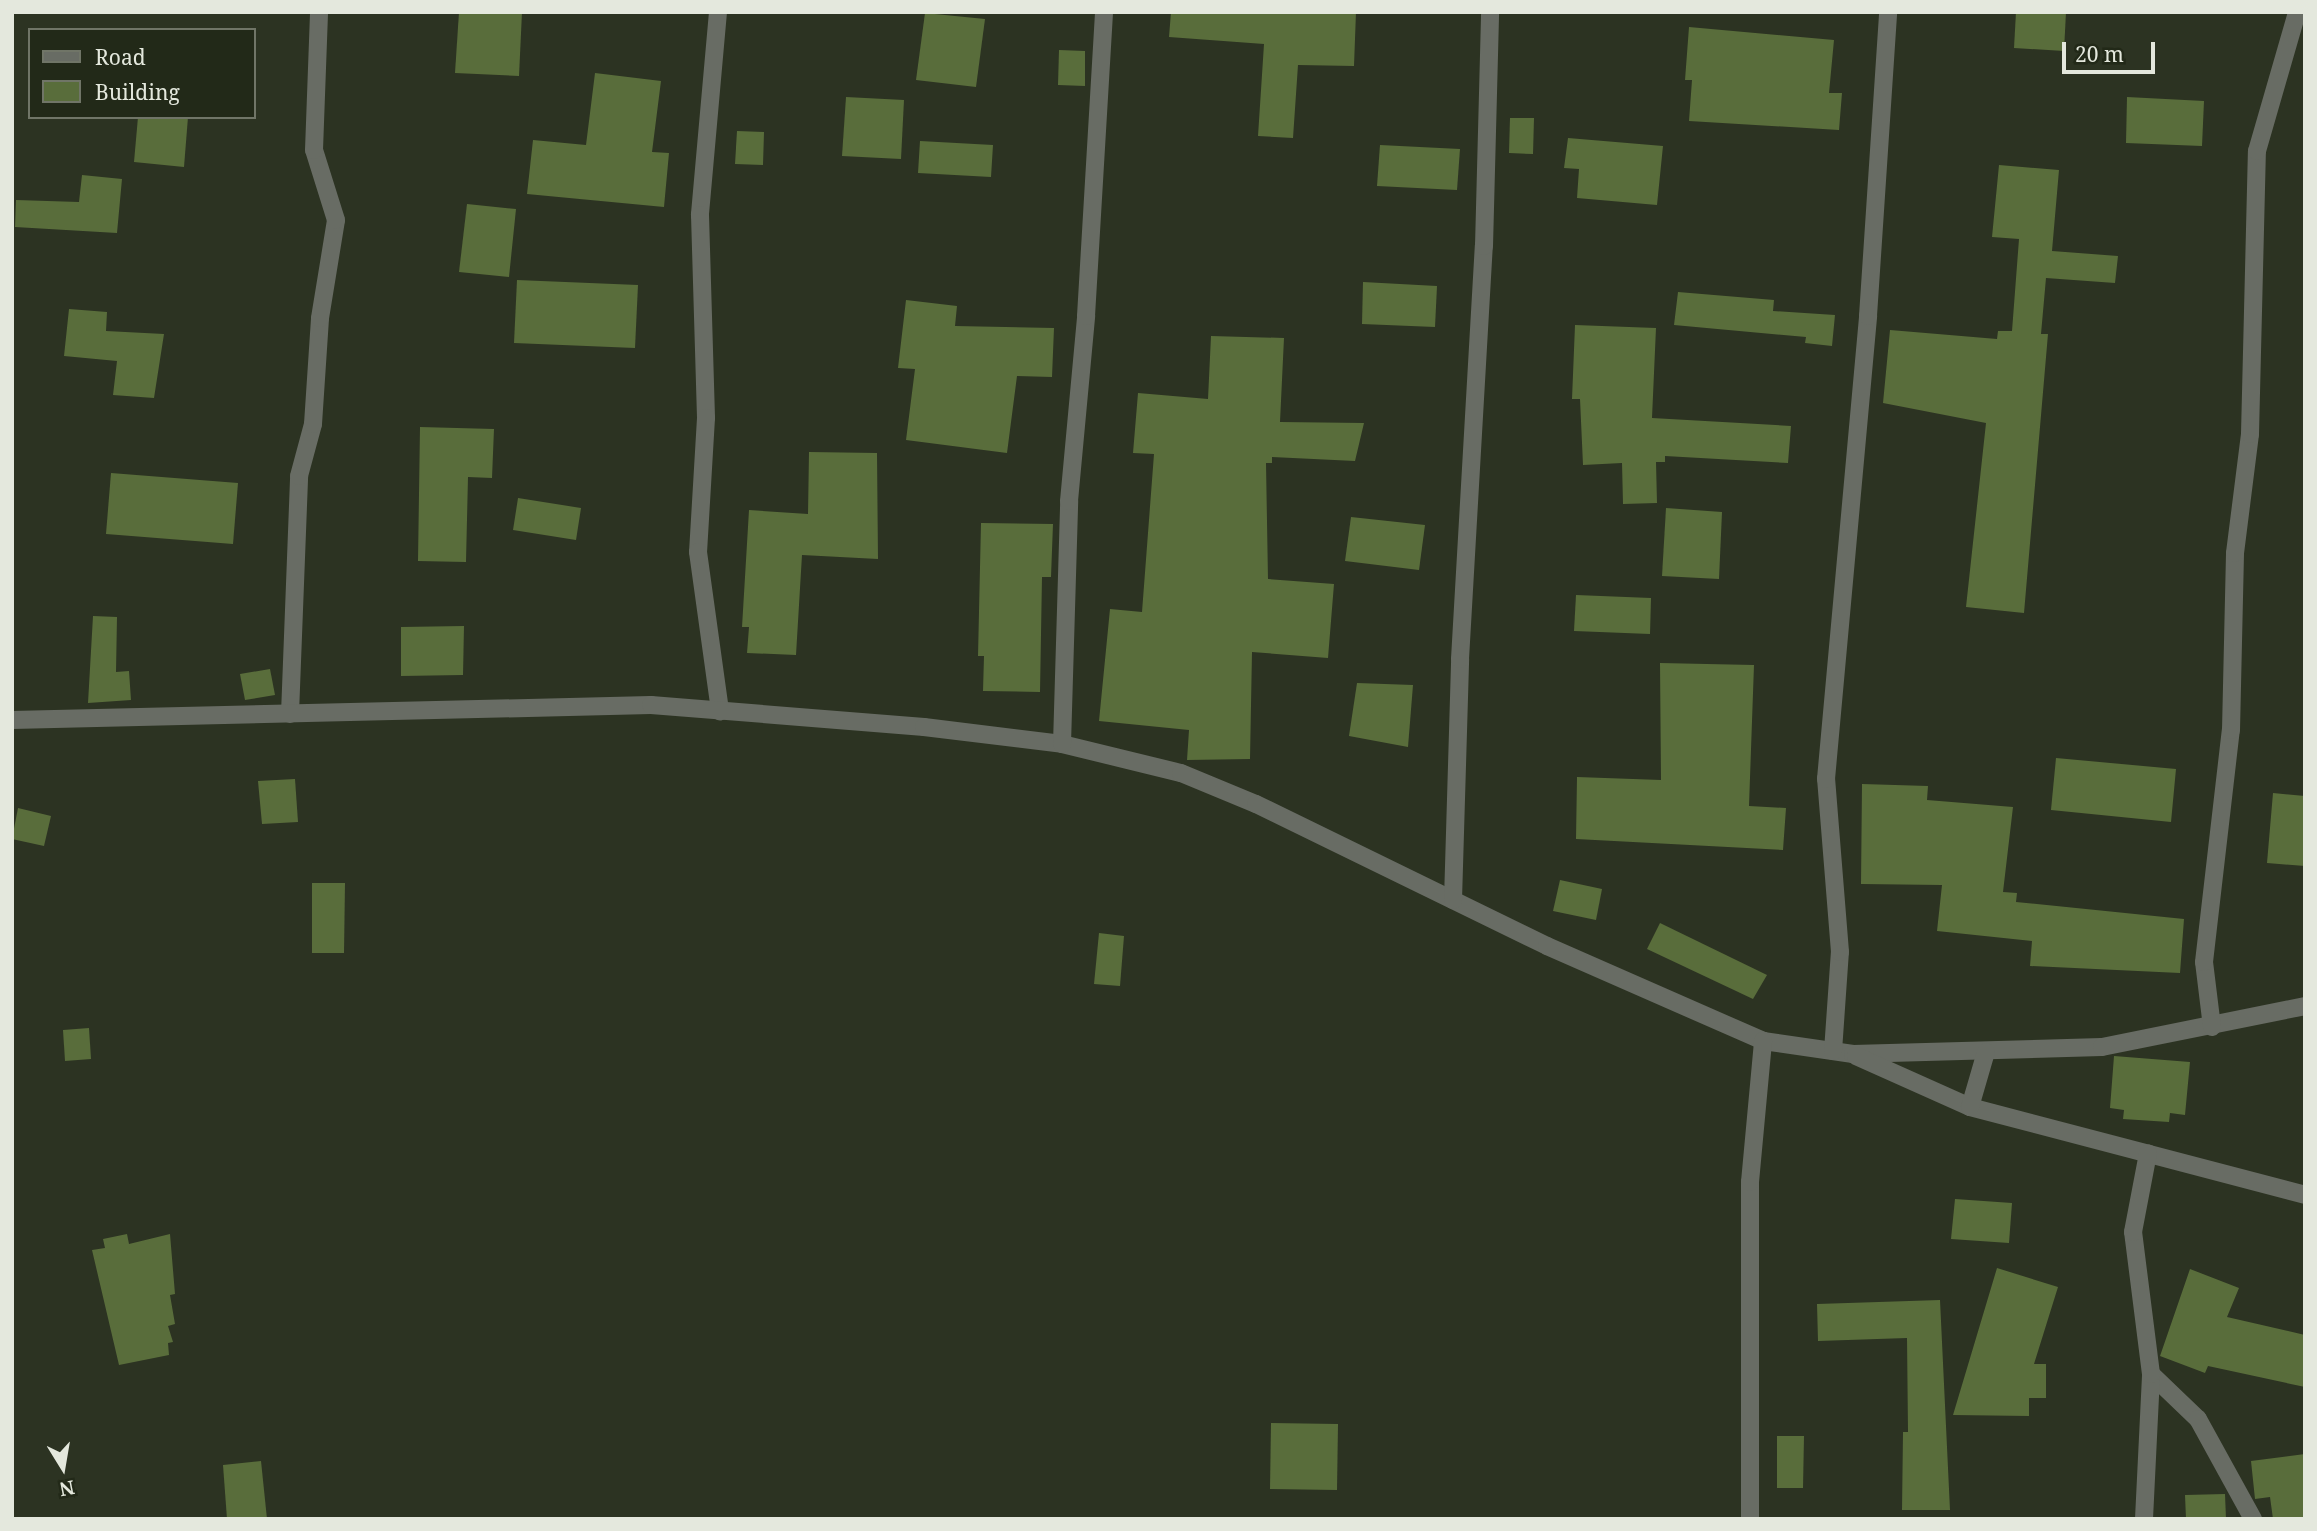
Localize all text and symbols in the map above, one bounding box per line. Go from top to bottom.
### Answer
legend [28,28,256,119]
scale bar [2065,28,2158,72]
text: 20 m [2075,40,2124,68]
text: Road [95,43,146,71]
text: Building [95,78,180,106]
north arrow [28,1433,98,1503]
text: N [57,1474,77,1503]

